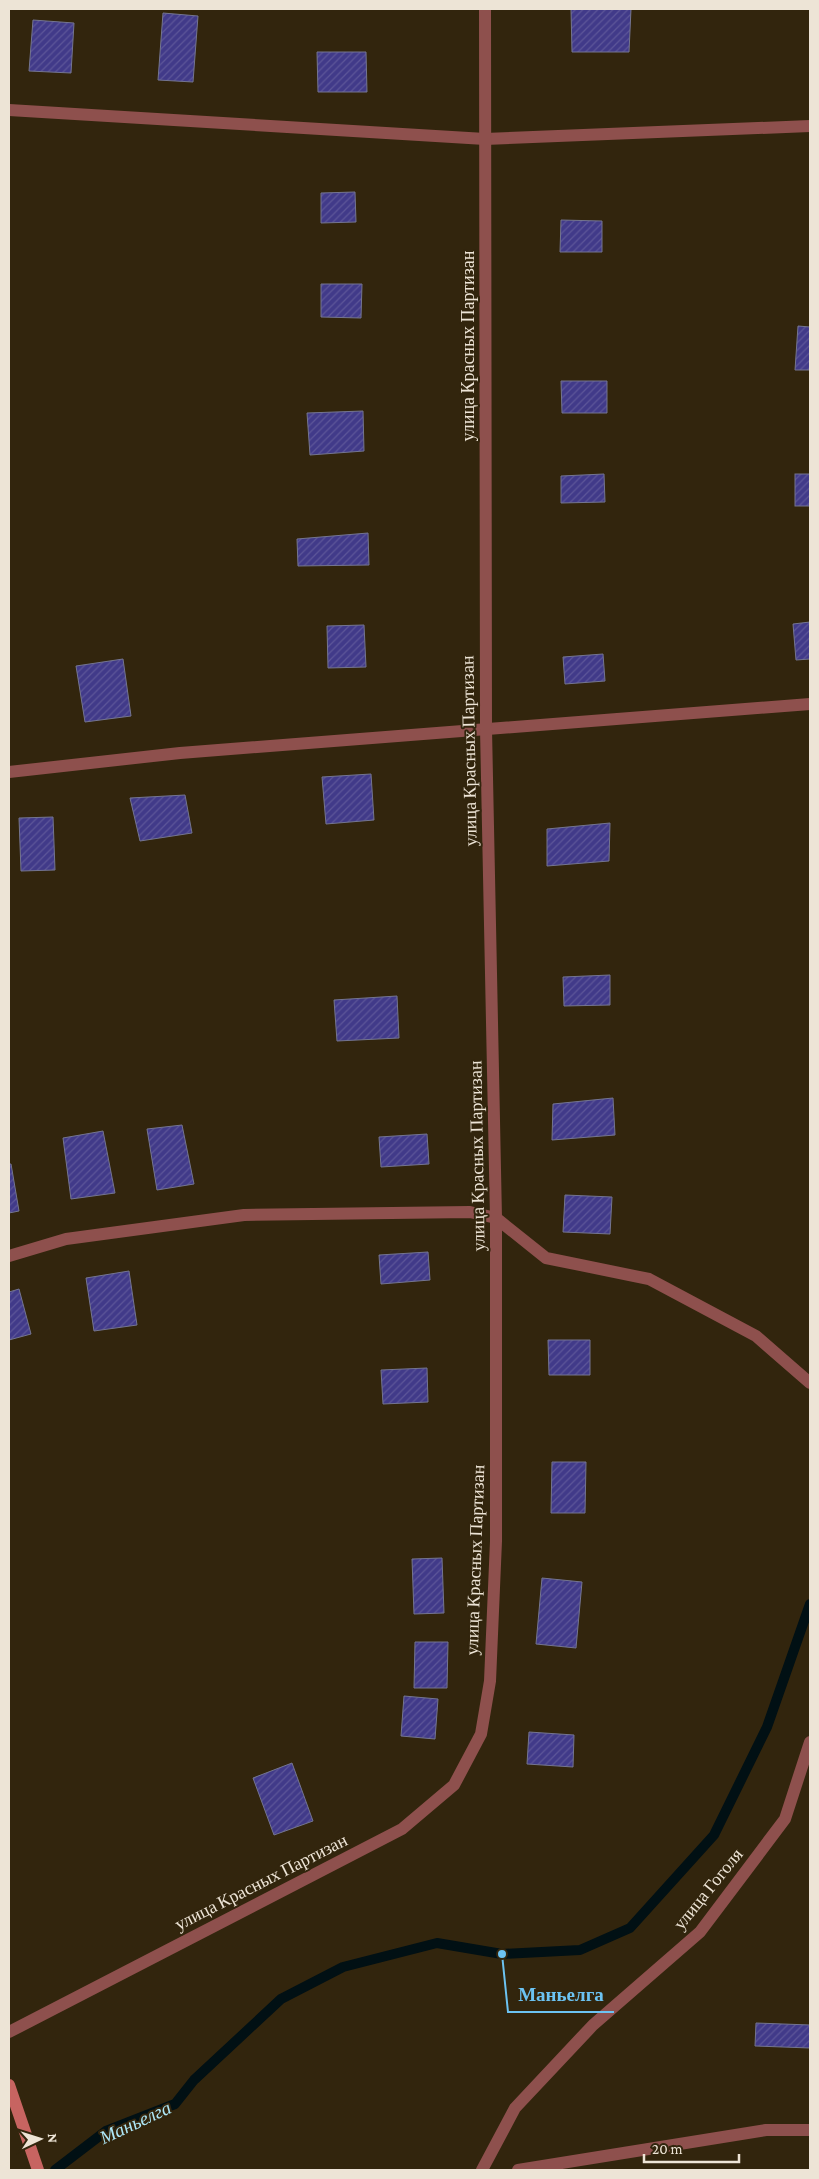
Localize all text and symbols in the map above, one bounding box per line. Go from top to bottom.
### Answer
street label: улица Красных Партизан [458,250,478,441]
street label: улица Красных Партизан [457,655,481,847]
street label: улица Красных Партизан [465,1060,489,1252]
street label: улица Красных Партизан [462,1464,488,1656]
street label: улица Красных Партизан [171,1830,351,1934]
street label: улица Гоголя [669,1844,747,1934]
callout: Маньелга [508,1978,614,2012]
text: Маньелга [518,1984,604,2005]
water label: Маньелга [95,2097,174,2149]
north arrow [15,2114,65,2164]
scale bar [644,2132,739,2164]
text: N [45,2133,61,2144]
text: 20 m [652,2141,683,2157]

